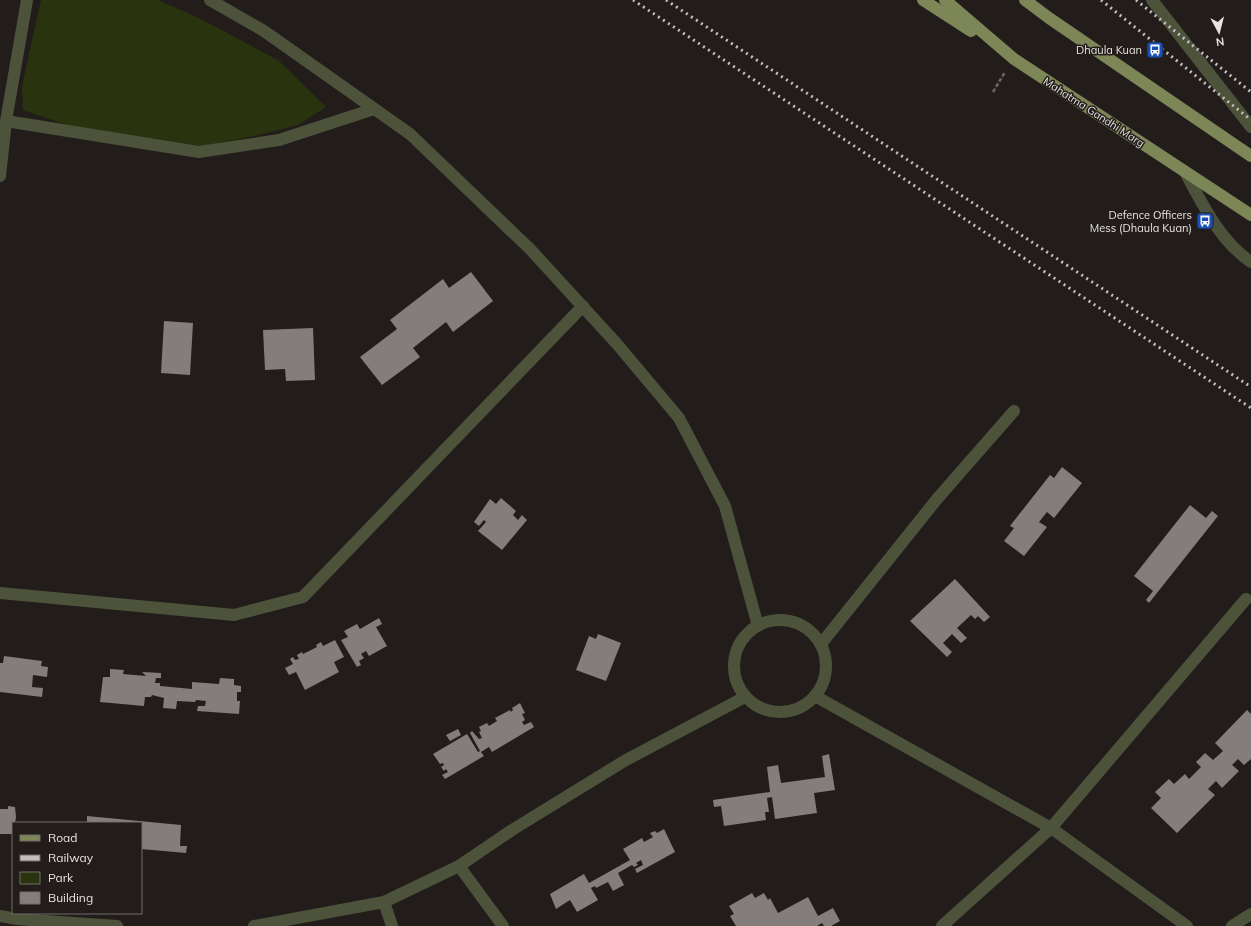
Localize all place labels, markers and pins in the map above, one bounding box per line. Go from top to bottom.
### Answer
bus stop icon: Dhaula Kuan [1145,40,1165,60]
place label: Dhaula Kuan [1076,43,1142,57]
place label: Defence Officers Mess (Dhaula Kuan) [1090,208,1192,235]
bus stop icon: Defence Officers Mess (Dhaula Kuan) [1195,211,1215,231]

